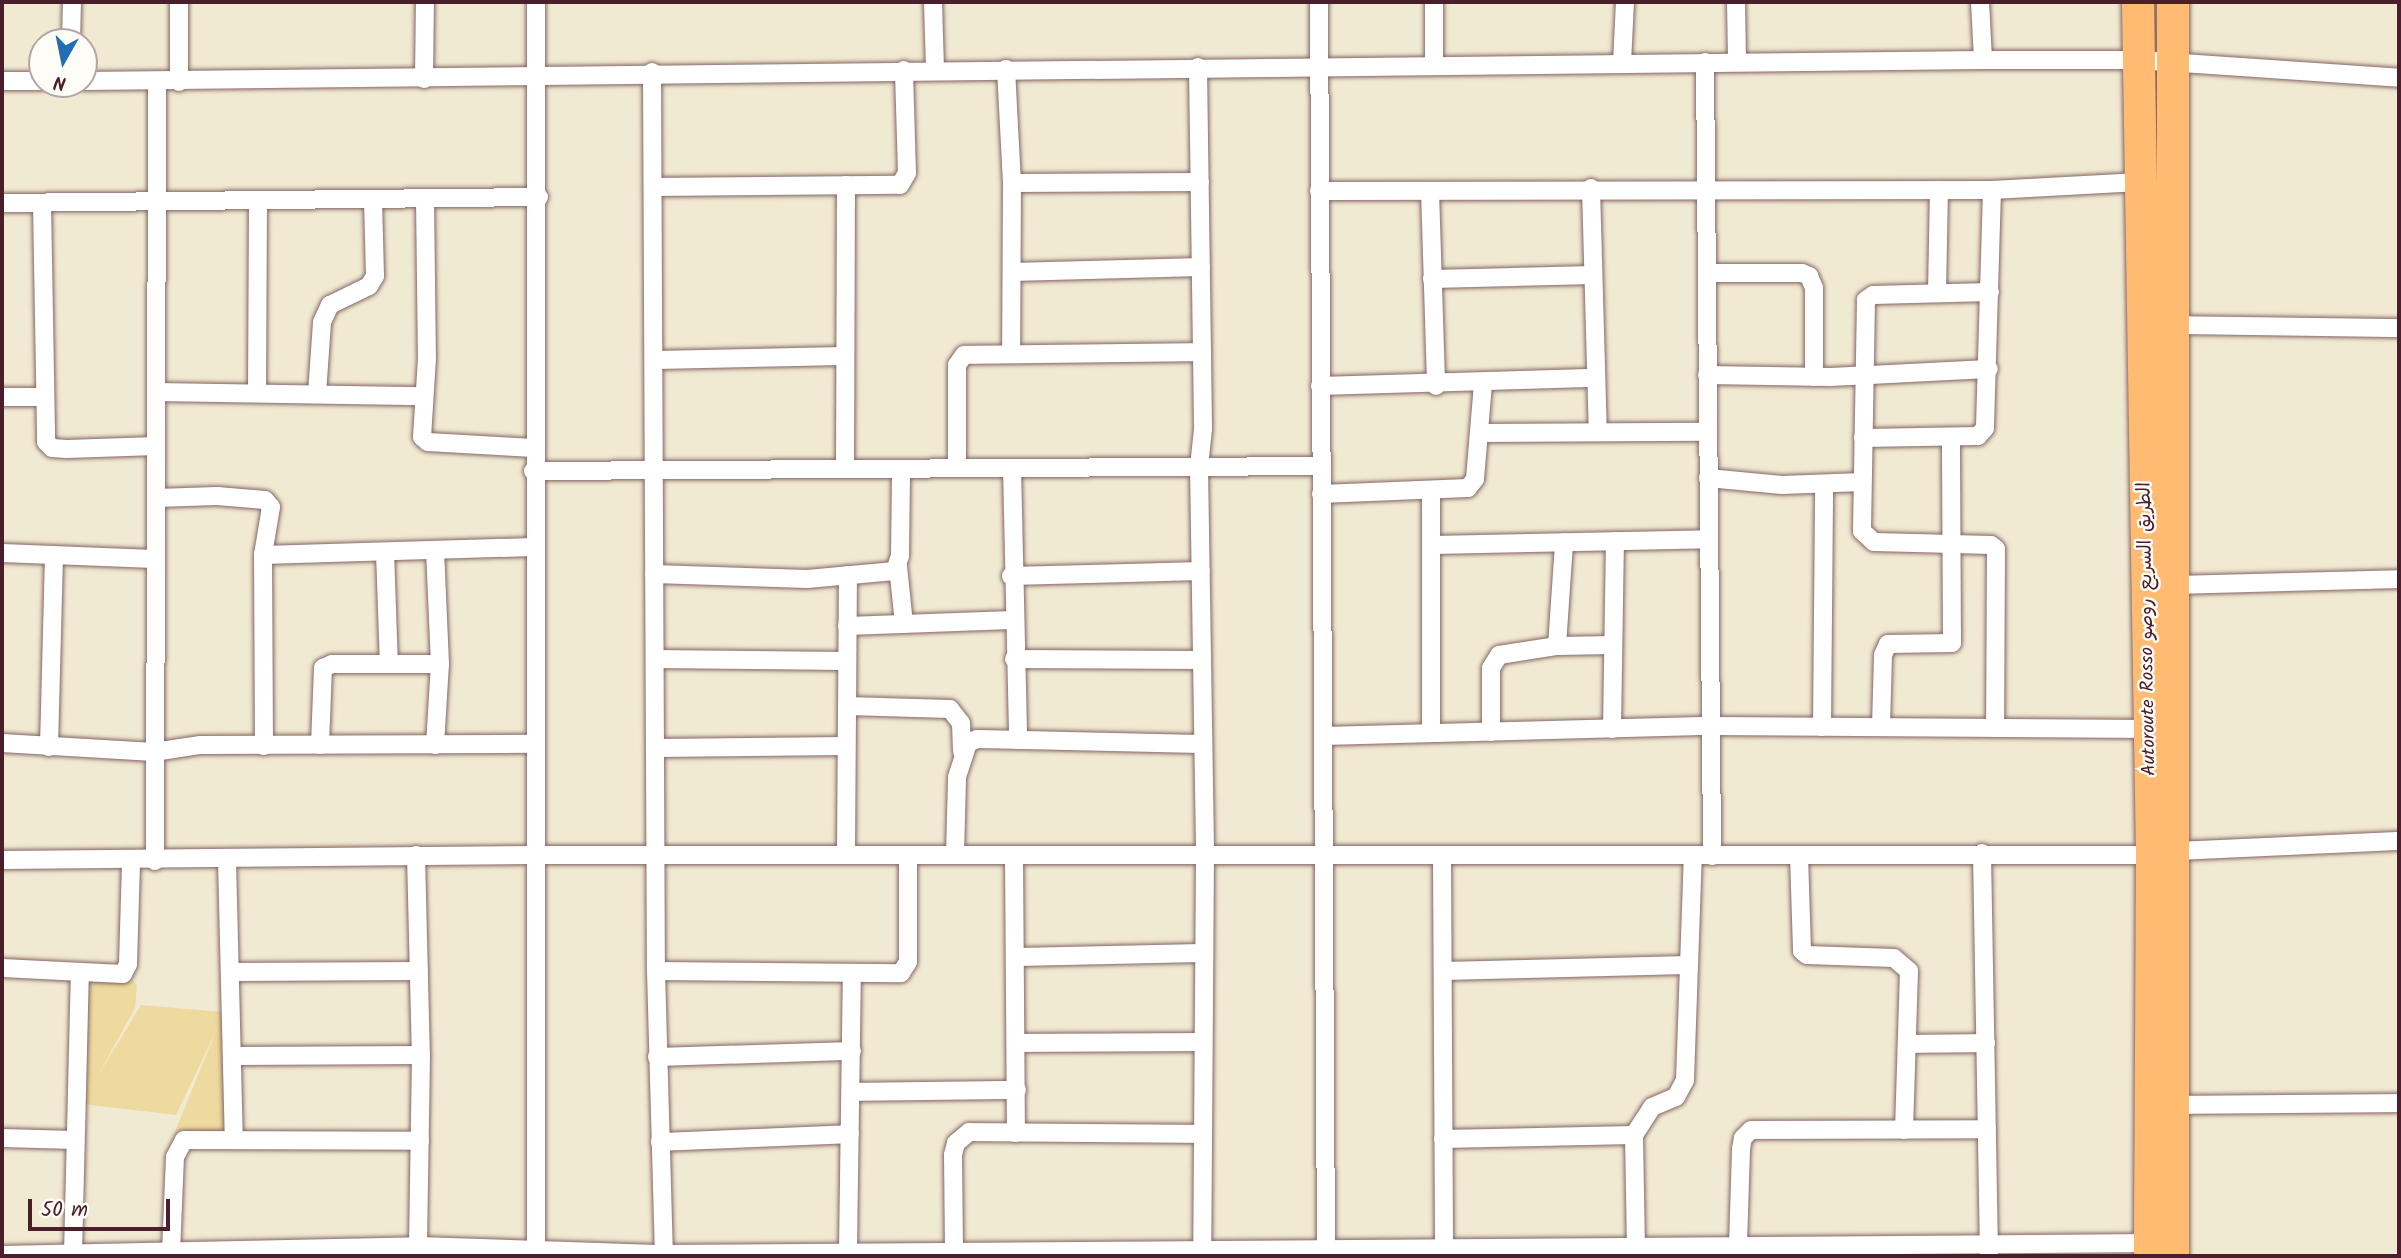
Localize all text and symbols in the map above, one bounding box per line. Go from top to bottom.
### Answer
north arrow [28,28,98,98]
text: N [52,66,68,98]
street label: Autoroute Rosso الطريق السريع روصو [2134,482,2162,776]
scale bar [32,1184,173,1228]
text: 50 m [41,1194,88,1227]

